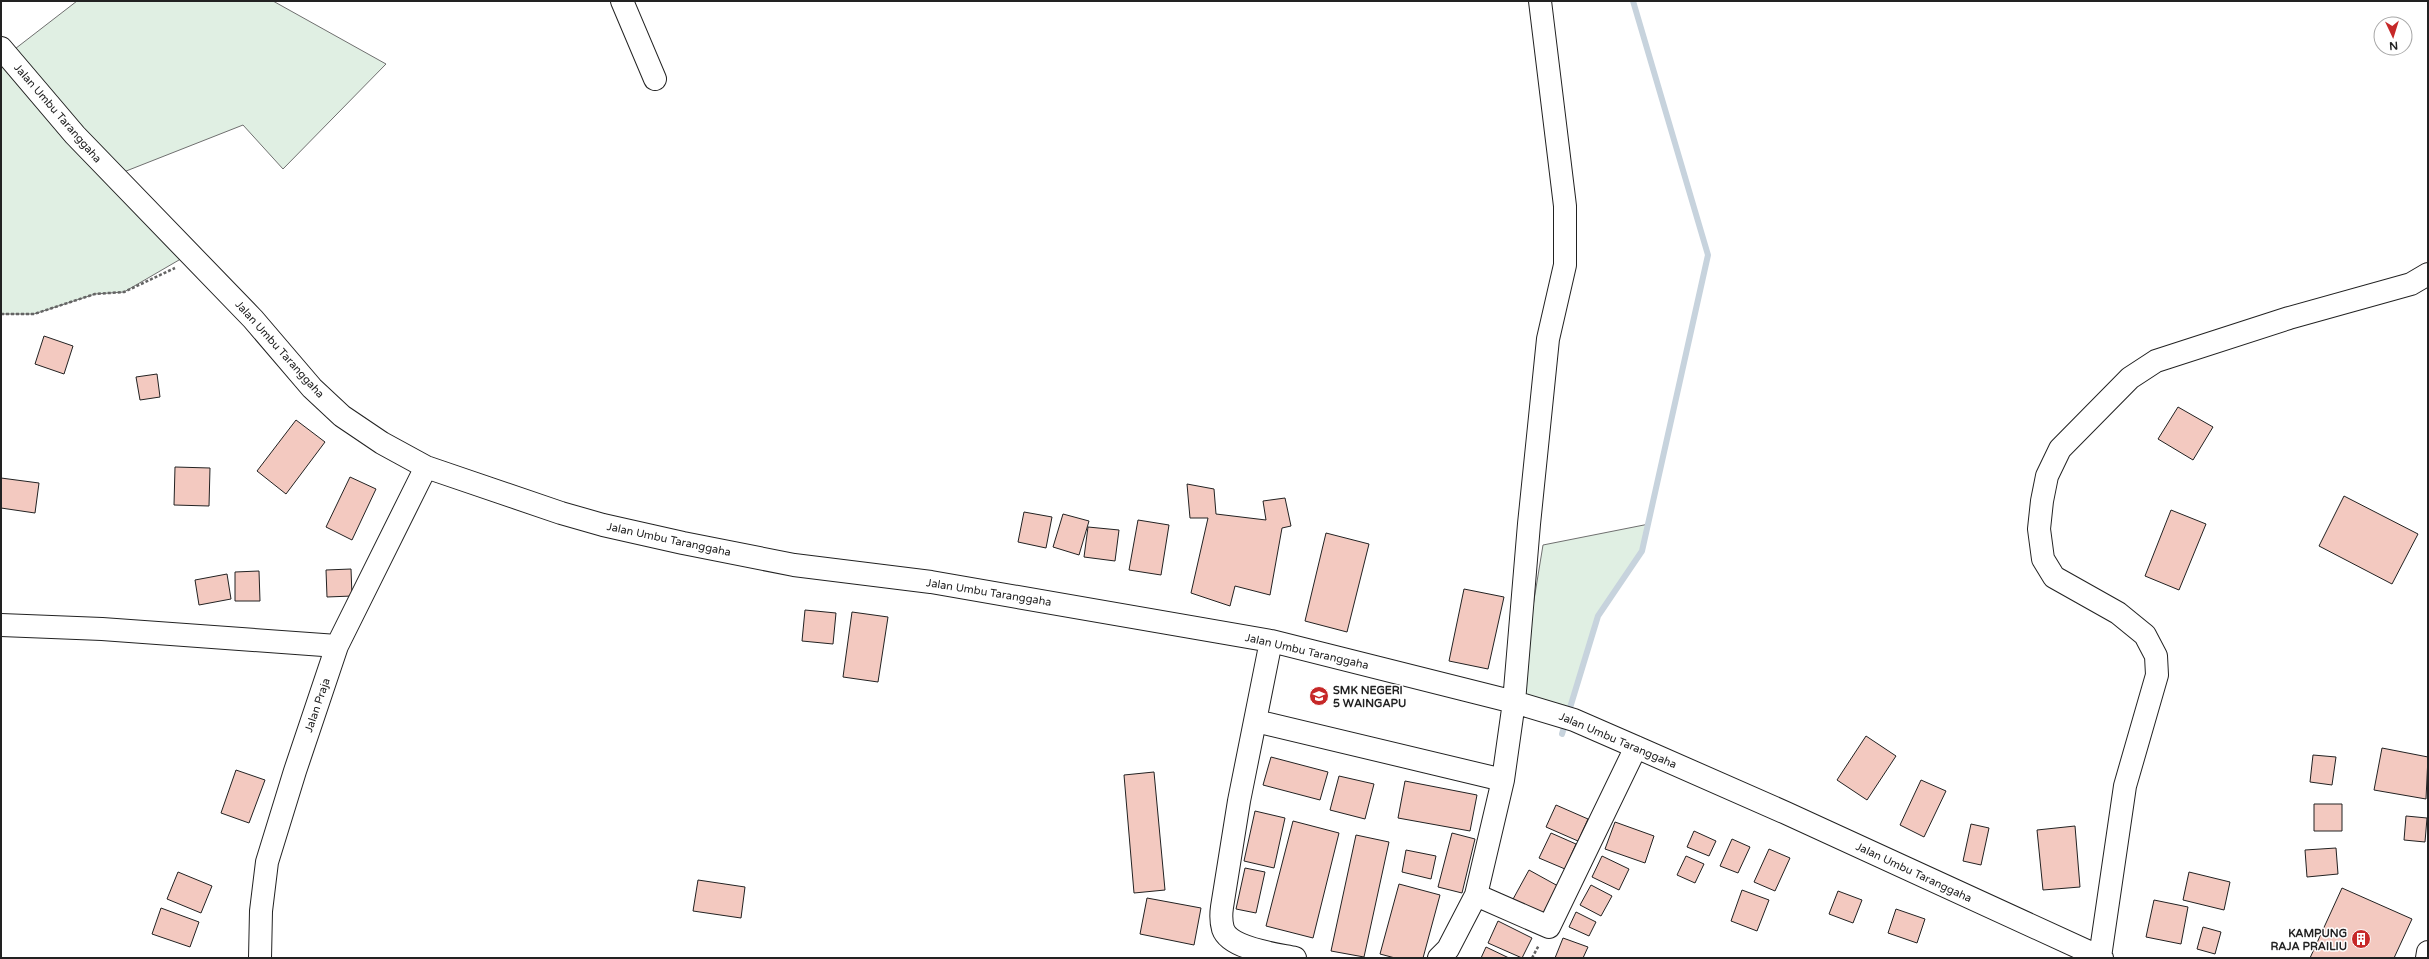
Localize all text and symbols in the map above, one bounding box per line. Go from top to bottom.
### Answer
north arrow [2373,16,2413,56]
text: N [2389,39,2399,52]
street label: Jalan Umbu Taranggaha [11,61,104,165]
street label: Jalan Umbu Taranggaha [232,298,327,401]
street label: Jalan Umbu Taranggaha [606,520,732,559]
street label: Jalan Umbu Taranggaha [925,576,1052,609]
street label: Jalan Umbu Taranggaha [1244,631,1370,672]
street label: Jalan Praja [302,676,333,734]
place label: SMK NEGERI 5 WAINGAPU [1333,684,1406,710]
school or university icon: SMK NEGERI 5 WAINGAPU [1308,685,1330,707]
street label: Jalan Umbu Taranggaha [1557,710,1679,771]
street label: Jalan Umbu Taranggaha [1854,840,1974,905]
place label: KAMPUNG RAJA PRAILIU [2270,927,2347,953]
building icon: KAMPUNG RAJA PRAILIU [2350,928,2372,950]

